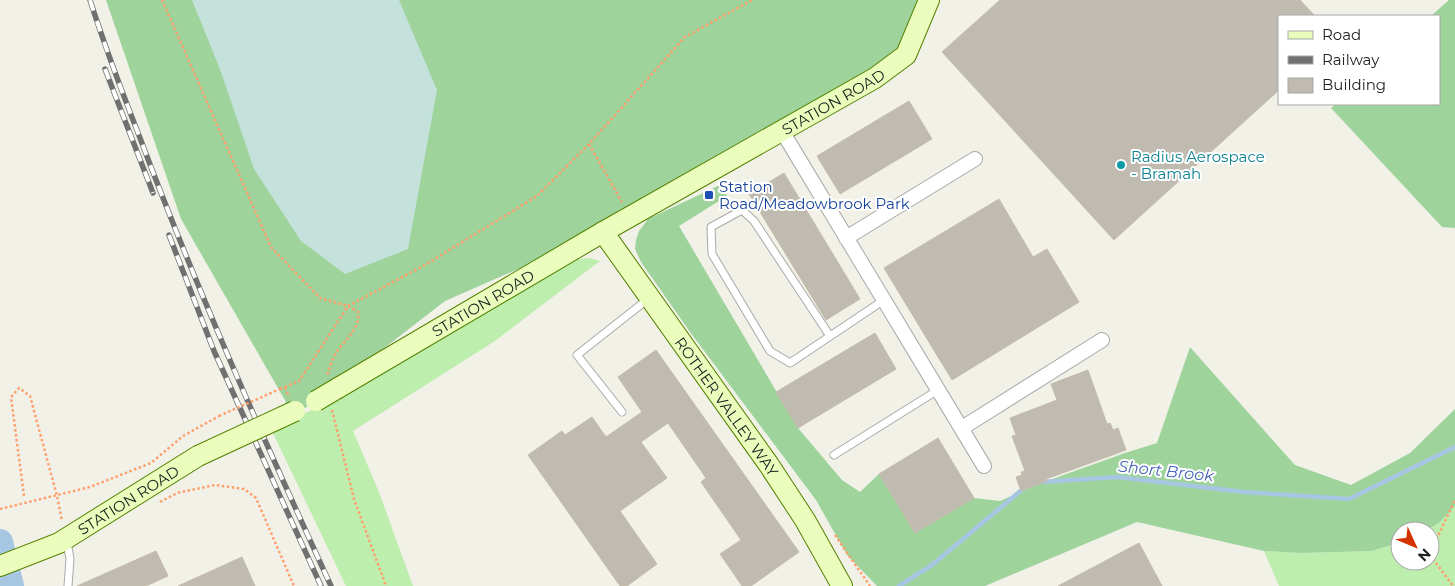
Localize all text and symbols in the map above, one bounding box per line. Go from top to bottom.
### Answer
legend [1278,15,1440,105]
text: Road [1322,25,1361,44]
text: Railway [1322,50,1380,69]
street label: STATION ROAD [778,65,889,138]
text: Building [1322,75,1386,94]
place label: Radius Aerospace - Bramah [1131,147,1265,183]
marker: Radius Aerospace - Bramah [1115,159,1127,171]
place label: Station Road/Meadowbrook Park [719,177,910,213]
marker: Station Road/Meadowbrook Park [703,189,715,201]
street label: STATION ROAD [428,265,537,340]
street label: ROTHER VALLEY WAY [671,333,783,480]
water label: Short Brook [1117,457,1216,486]
street label: STATION ROAD [74,461,182,538]
north arrow [1390,521,1440,571]
text: N [1414,545,1435,565]

